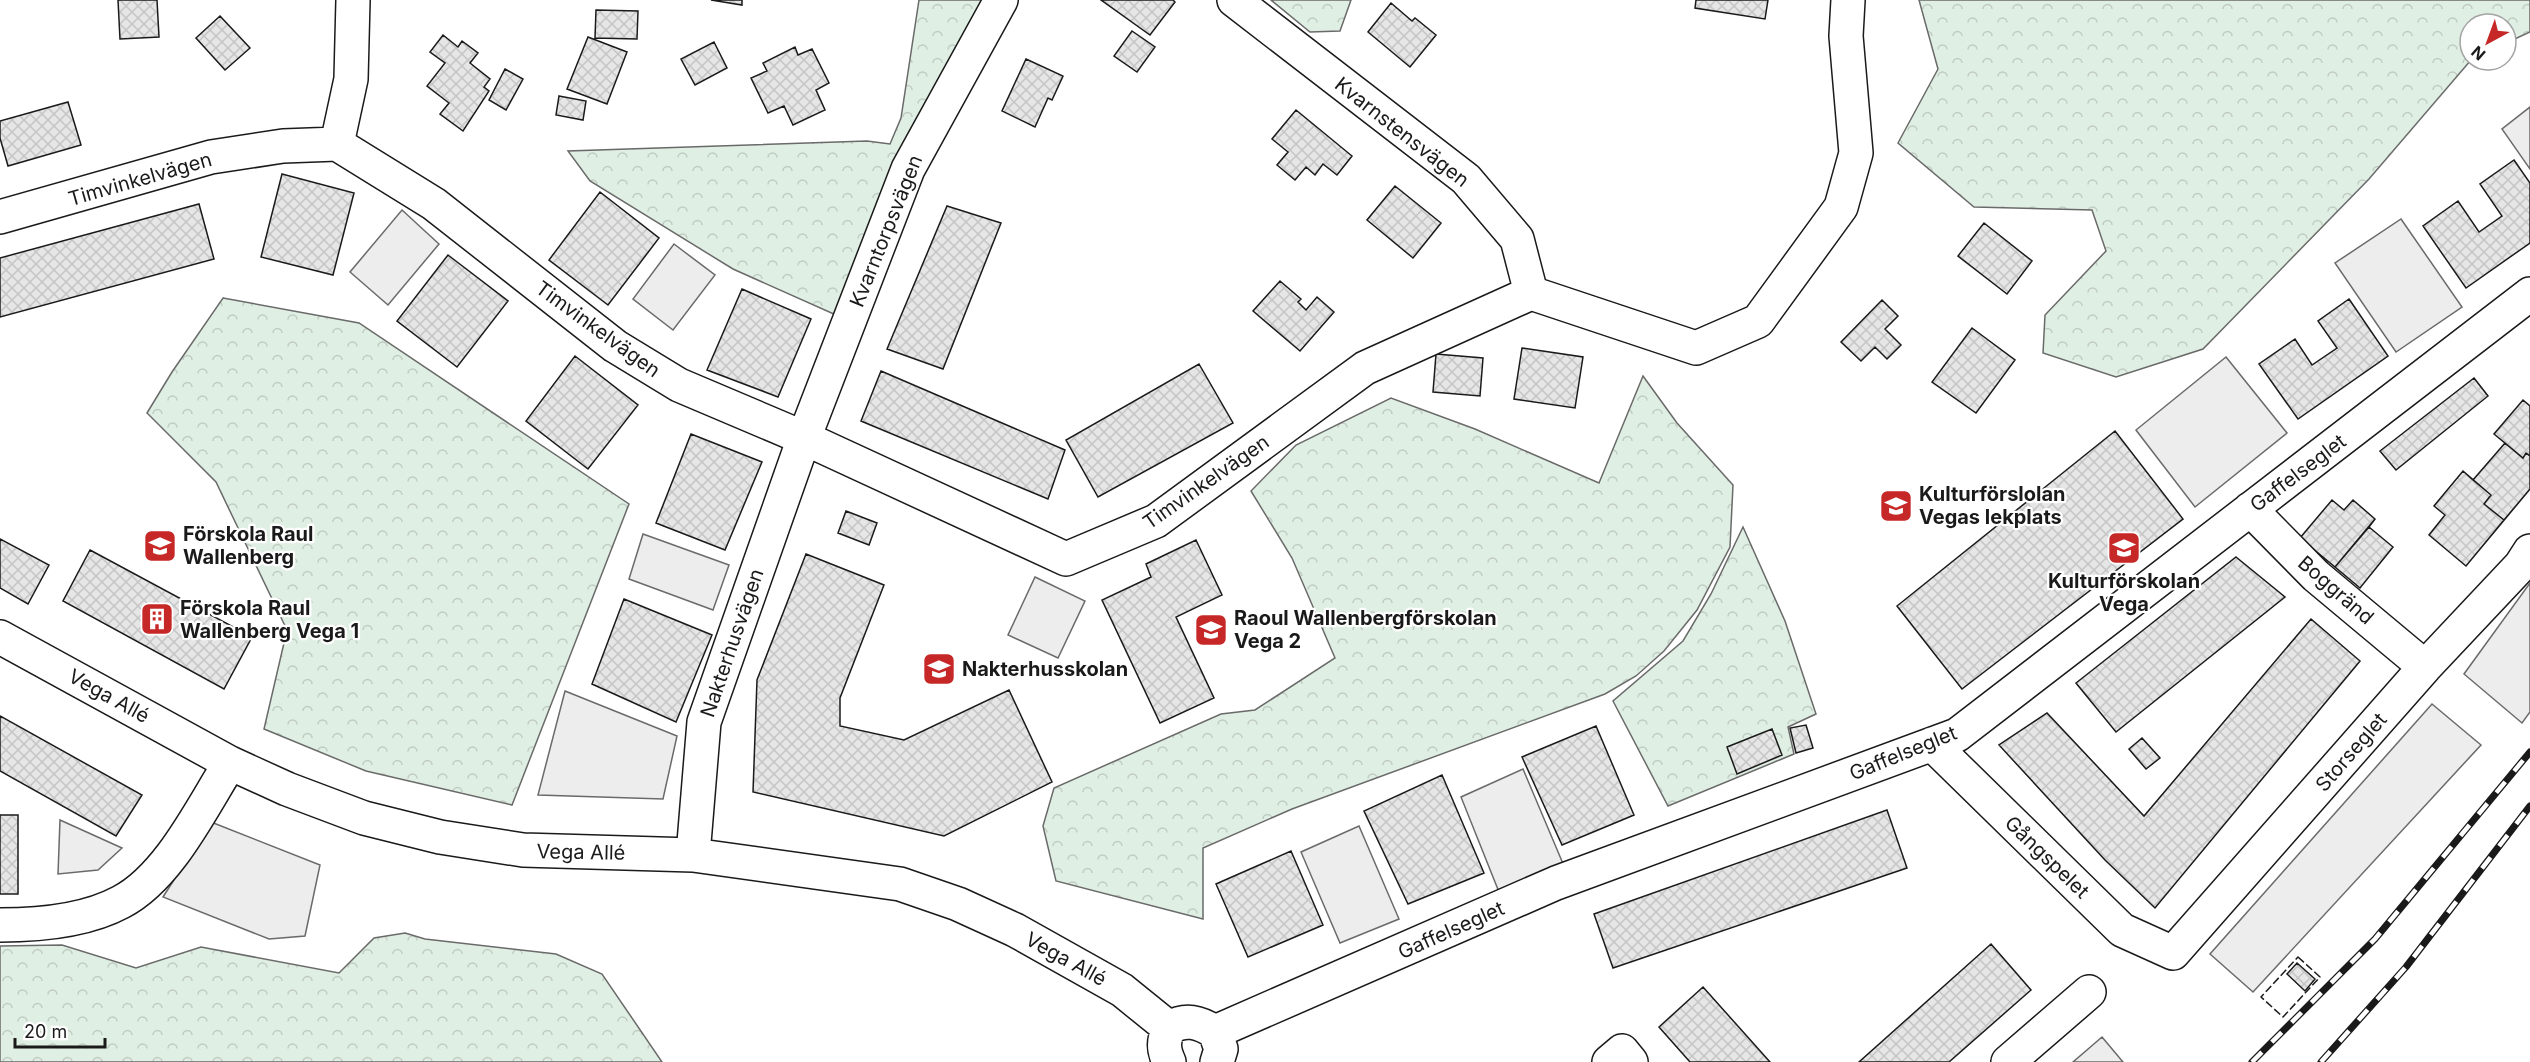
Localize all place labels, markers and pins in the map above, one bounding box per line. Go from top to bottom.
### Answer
place label: Kulturförslolan Vegas lekplats [1919,482,2066,529]
school or university icon: Kulturförslolan Vegas lekplats [1878,488,1914,524]
place label: Förskola Raul Wallenberg [183,522,313,569]
school or university icon: Förskola Raul Wallenberg [142,528,178,564]
school or university icon: Kulturförskolan Vega [2106,530,2142,566]
place label: Kulturförskolan Vega [2048,569,2200,616]
place label: Förskola Raul Wallenberg Vega 1 [180,596,359,643]
building icon: Förskola Raul Wallenberg Vega 1 [139,601,175,637]
place label: Raoul Wallenbergförskolan Vega 2 [1234,606,1497,653]
school or university icon: Raoul Wallenbergförskolan Vega 2 [1193,612,1229,648]
school or university icon: Nakterhusskolan [921,651,957,687]
place label: Nakterhusskolan [962,657,1128,681]

